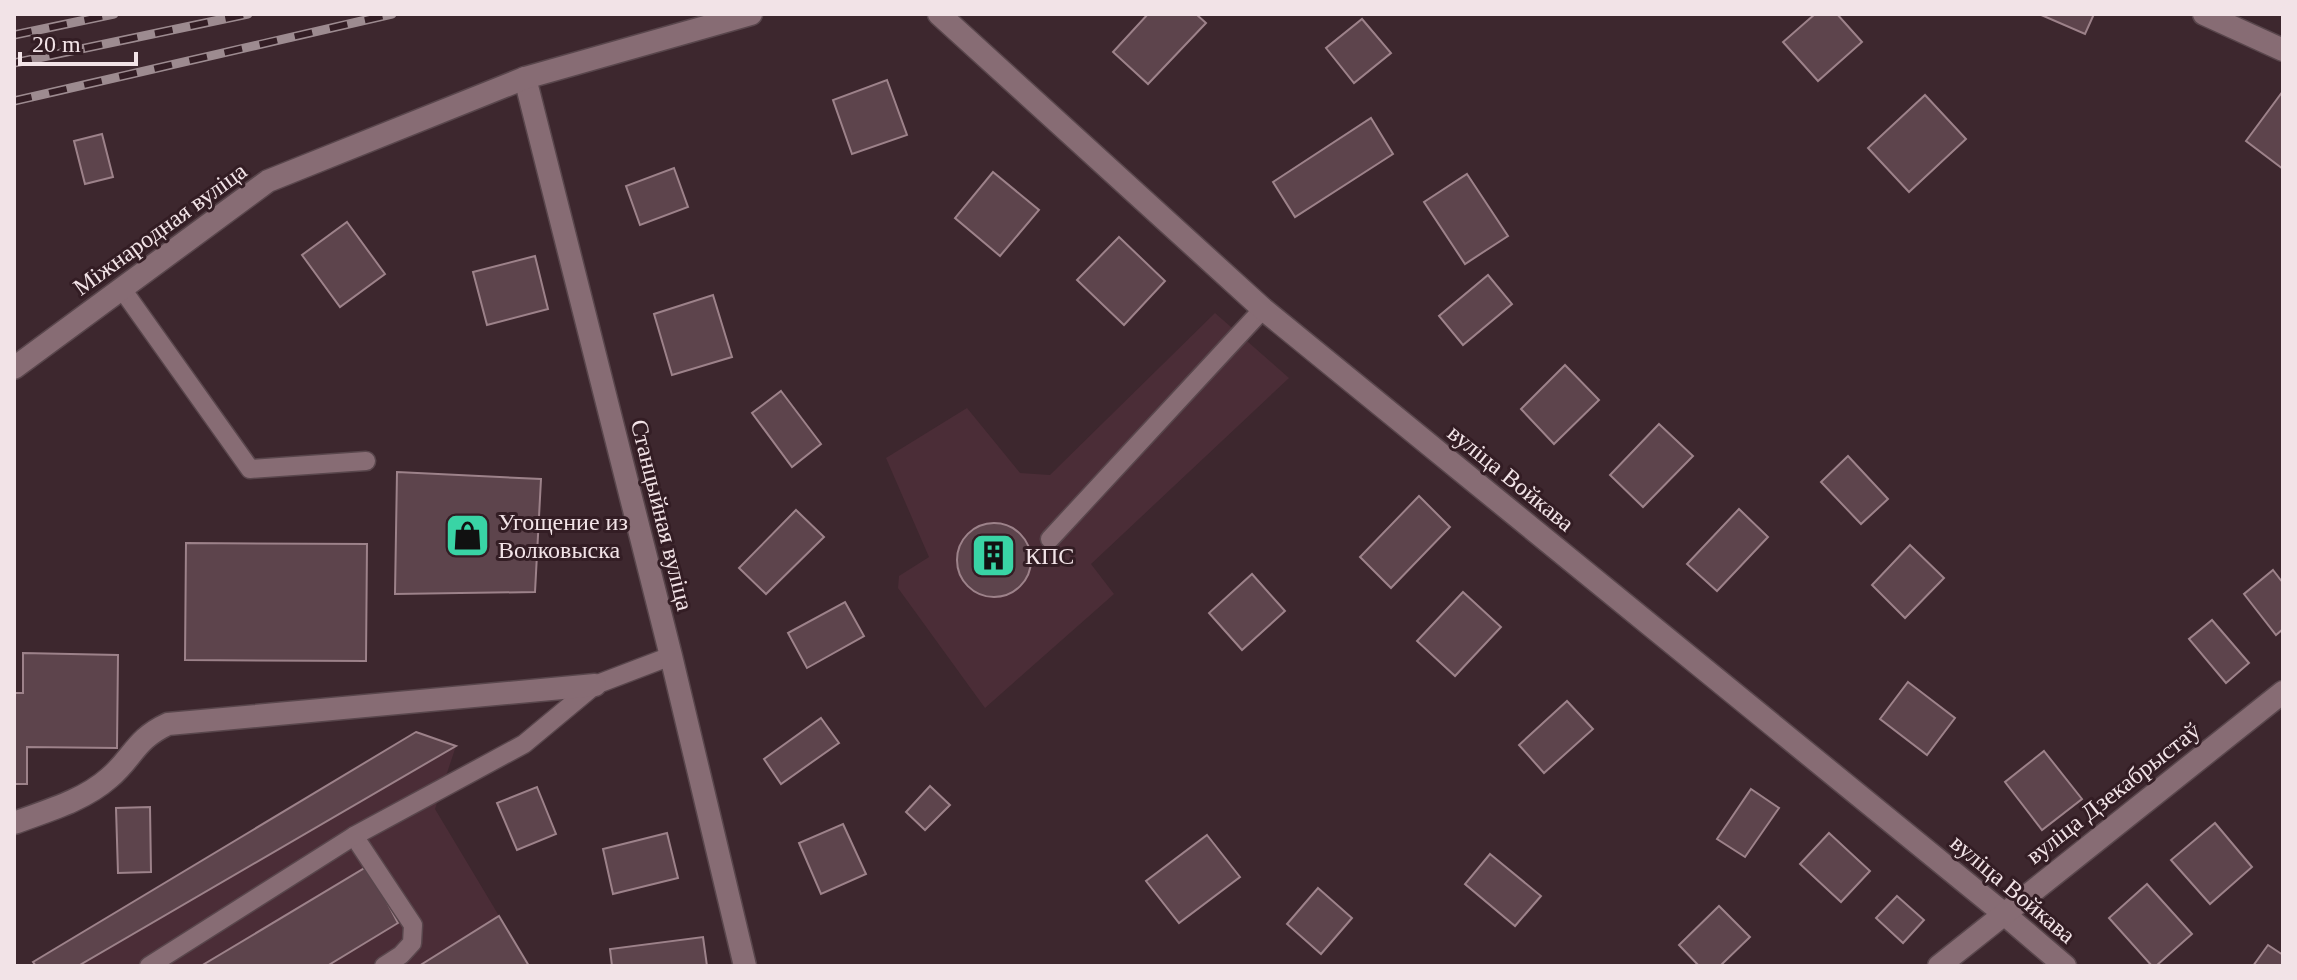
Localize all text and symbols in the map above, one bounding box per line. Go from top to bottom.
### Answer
scale bar [20,16,136,66]
text: 20 m [32,31,81,57]
street label: Міжнародная вуліца [68,157,252,301]
street label: Станцыйная вуліца [626,417,698,614]
street label: вуліца Войкава [1443,419,1579,537]
place label: Угощение из Волковыска [498,509,628,563]
shop icon: Угощение из Волковыска [443,512,491,560]
building icon: КПС [970,532,1018,580]
place label: КПС [1025,543,1074,569]
street label: вуліца Дзекабрыстаў [2021,717,2205,869]
street label: вуліца Войкава [1946,830,2081,949]

